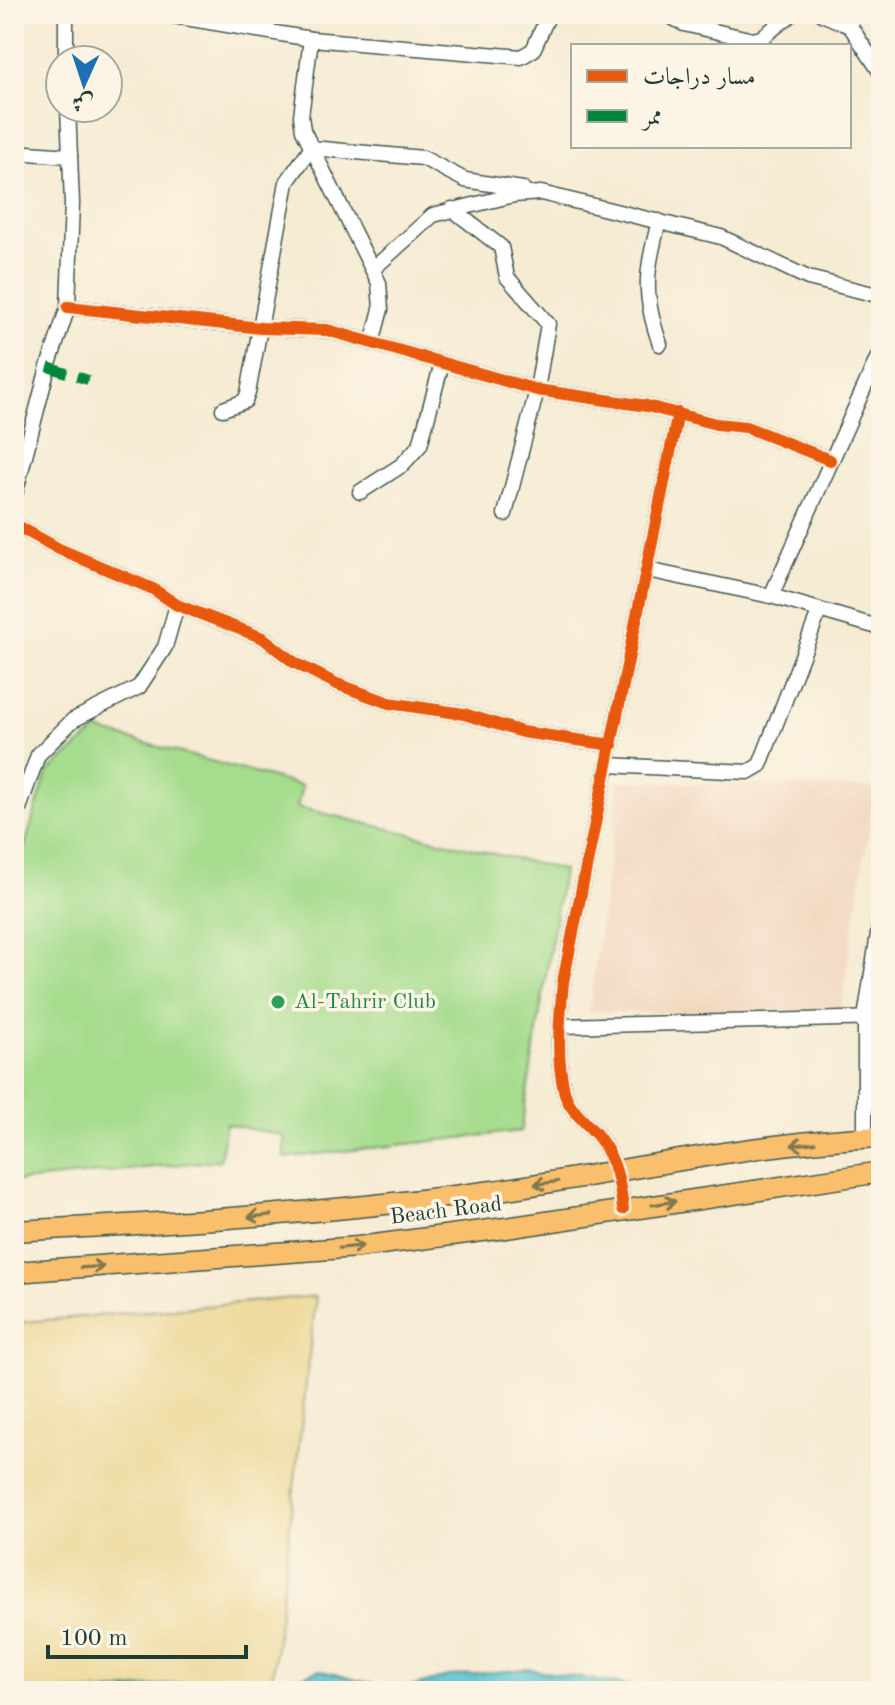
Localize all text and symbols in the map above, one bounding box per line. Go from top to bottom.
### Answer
north arrow [44,44,124,124]
legend [571,44,851,148]
text: مسار دراجات [643,66,756,90]
text: ش [72,90,95,114]
text: ممر [640,106,662,131]
place label: Al-Tahrir Club [294,991,436,1013]
marker: Al-Tahrir Club [269,993,287,1011]
one-way arrow [790,1137,817,1152]
one-way arrow [534,1176,559,1191]
street label: Beach Road [389,1193,503,1229]
one-way arrow [651,1194,676,1209]
one-way arrow [247,1209,274,1224]
one-way arrow [337,1239,364,1254]
one-way arrow [78,1259,105,1274]
scale bar [48,1609,246,1659]
text: 100 m [60,1627,128,1651]

